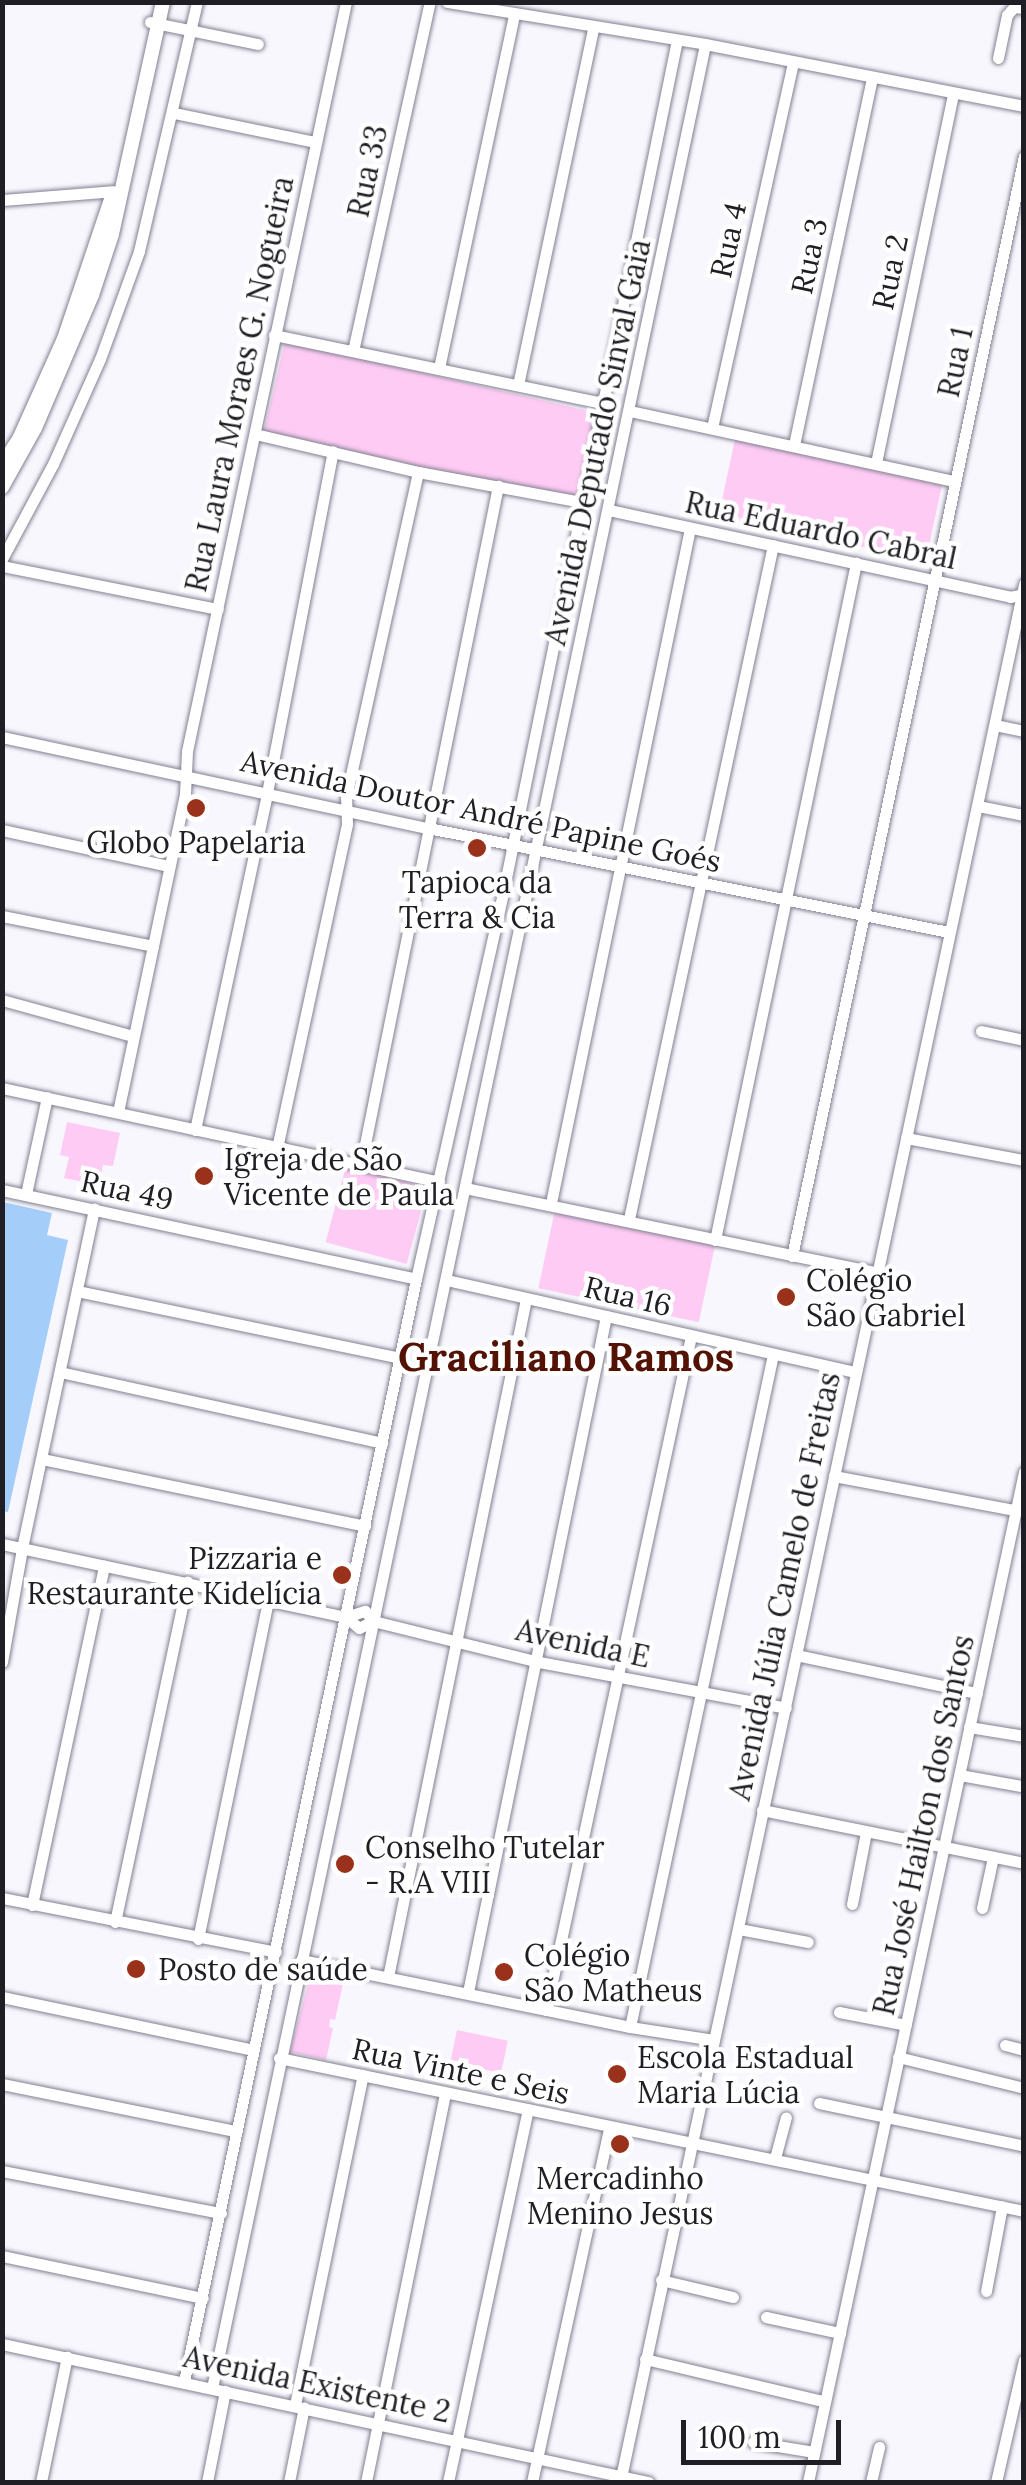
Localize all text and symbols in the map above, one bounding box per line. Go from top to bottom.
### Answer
street label: Rua 33 [340,122,394,220]
street label: Rua Laura Moraes G. Nogueira [177,173,301,595]
street label: Rua 4 [702,199,754,281]
street label: Rua 3 [783,215,835,297]
street label: Rua 2 [864,231,916,313]
street label: Avenida Deputado Sinval Gaia [536,236,658,648]
street label: Rua 1 [930,324,980,400]
street label: Rua Eduardo Cabral [682,484,960,576]
street label: Avenida Doutor André Papine Goés [238,742,724,880]
marker: Globo Papelaria [185,797,207,819]
place label: Globo Papelaria [86,824,306,860]
marker: Tapioca da Terra & Cia [466,837,488,859]
place label: Tapioca da Terra & Cia [399,864,555,934]
place label: Igreja de São Vicente de Paula [224,1141,454,1212]
street label: Rua 49 [77,1163,177,1217]
marker: Igreja de São Vicente de Paula [193,1165,215,1187]
place label: Colégio São Gabriel [806,1262,966,1332]
street label: Rua 16 [581,1269,675,1323]
marker: Colégio São Gabriel [775,1286,797,1308]
district label: Graciliano Ramos [398,1333,734,1381]
street label: Avenida Júlia Camelo de Freitas [721,1369,847,1803]
place label: Pizzaria e Restaurante Kidelícia [27,1540,322,1610]
marker: Pizzaria e Restaurante Kidelícia [331,1564,353,1586]
street label: Avenida E [513,1611,653,1675]
street label: Rua José Hailton dos Santos [865,1632,981,2018]
place label: Conselho Tutelar - R.A VIII [365,1829,605,1900]
marker: Conselho Tutelar - R.A VIII [334,1853,356,1875]
place label: Colégio São Matheus [524,1937,702,2008]
place label: Posto de saúde [158,1951,368,1987]
marker: Posto de saúde [123,1956,149,1982]
marker: Colégio São Matheus [493,1961,515,1983]
street label: Rua Vinte e Seis [349,2030,573,2112]
place label: Escola Estadual Maria Lúcia [637,2039,854,2110]
marker: Escola Estadual Maria Lúcia [606,2063,628,2085]
marker: Mercadinho Menino Jesus [609,2133,631,2155]
place label: Mercadinho Menino Jesus [527,2160,713,2230]
street label: Avenida Existente 2 [180,2338,454,2430]
scale bar [686,2400,846,2462]
text: 100 m [698,2418,781,2456]

